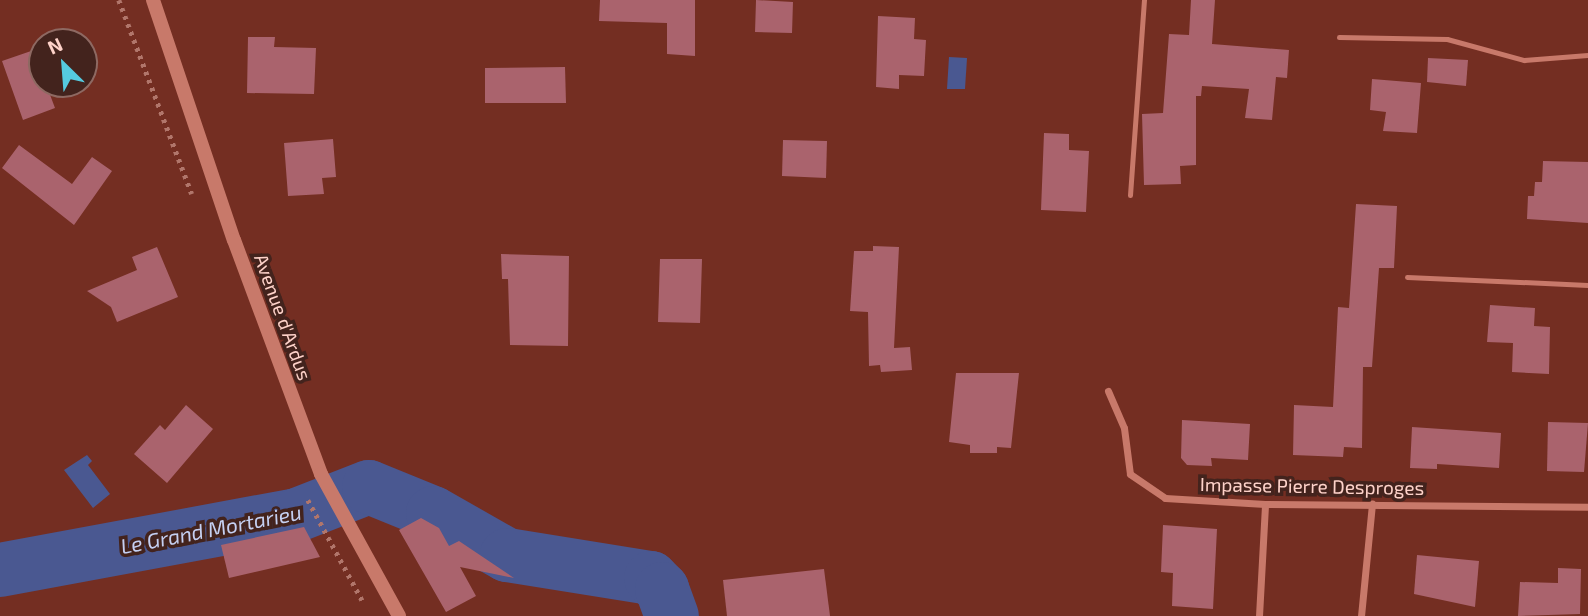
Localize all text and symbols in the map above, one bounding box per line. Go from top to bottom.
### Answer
north arrow [28,28,98,98]
text: N [44,32,66,59]
street label: Avenue d'Ardus [250,251,316,383]
street label: Impasse Pierre Desproges [1200,473,1424,499]
water label: Le Grand Mortarieu [118,499,304,559]

